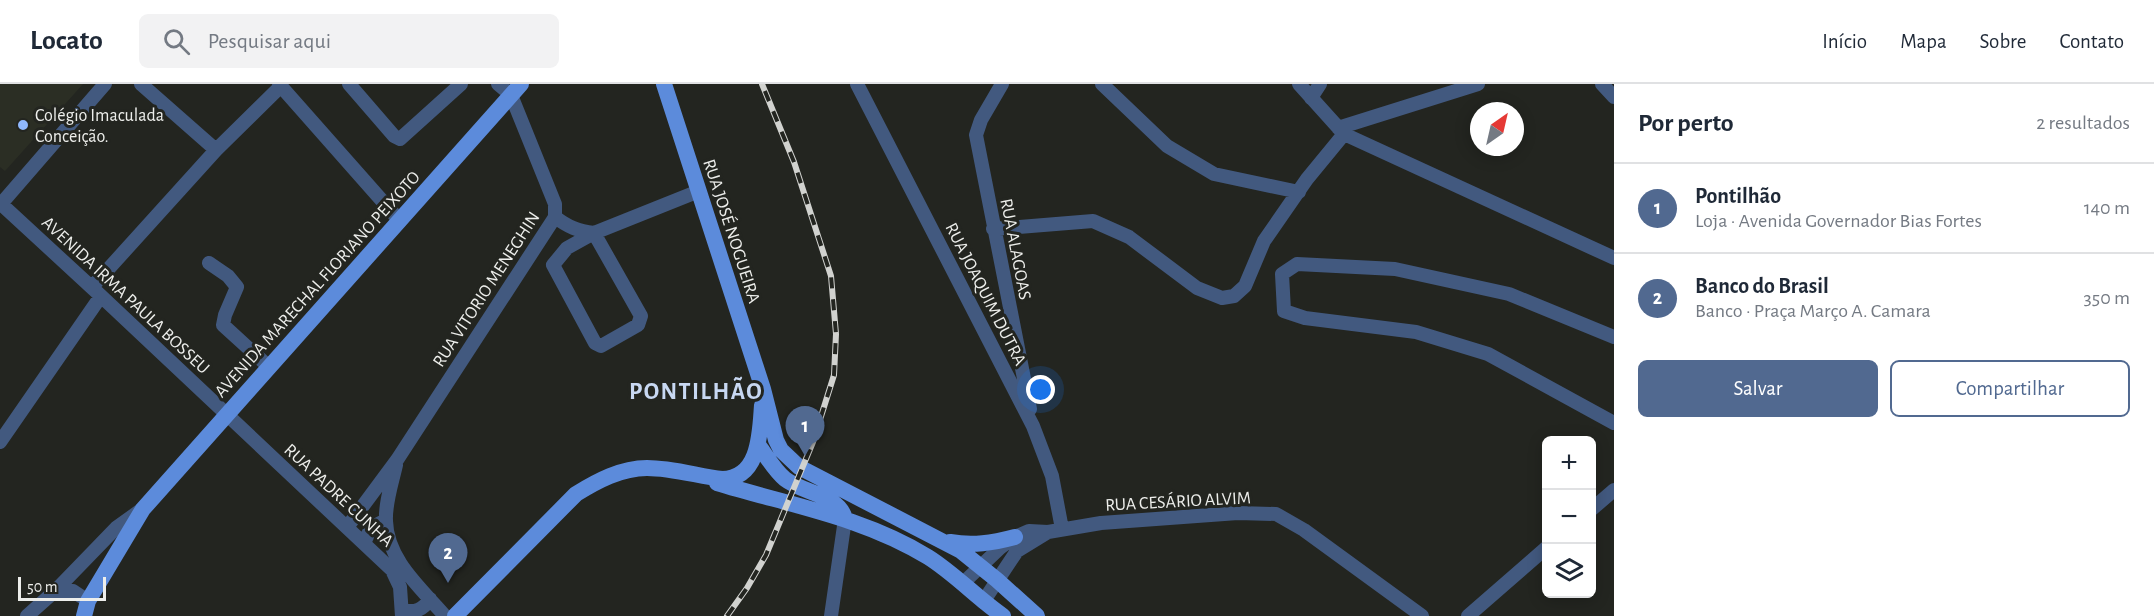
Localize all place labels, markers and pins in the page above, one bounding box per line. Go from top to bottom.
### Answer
place label: Colégio Imaculada Conceição. [35,107,164,146]
marker: Colégio Imaculada Conceição. [16,118,30,132]
pin: 1 [786,406,824,456]
pin: 2 [428,534,468,583]

